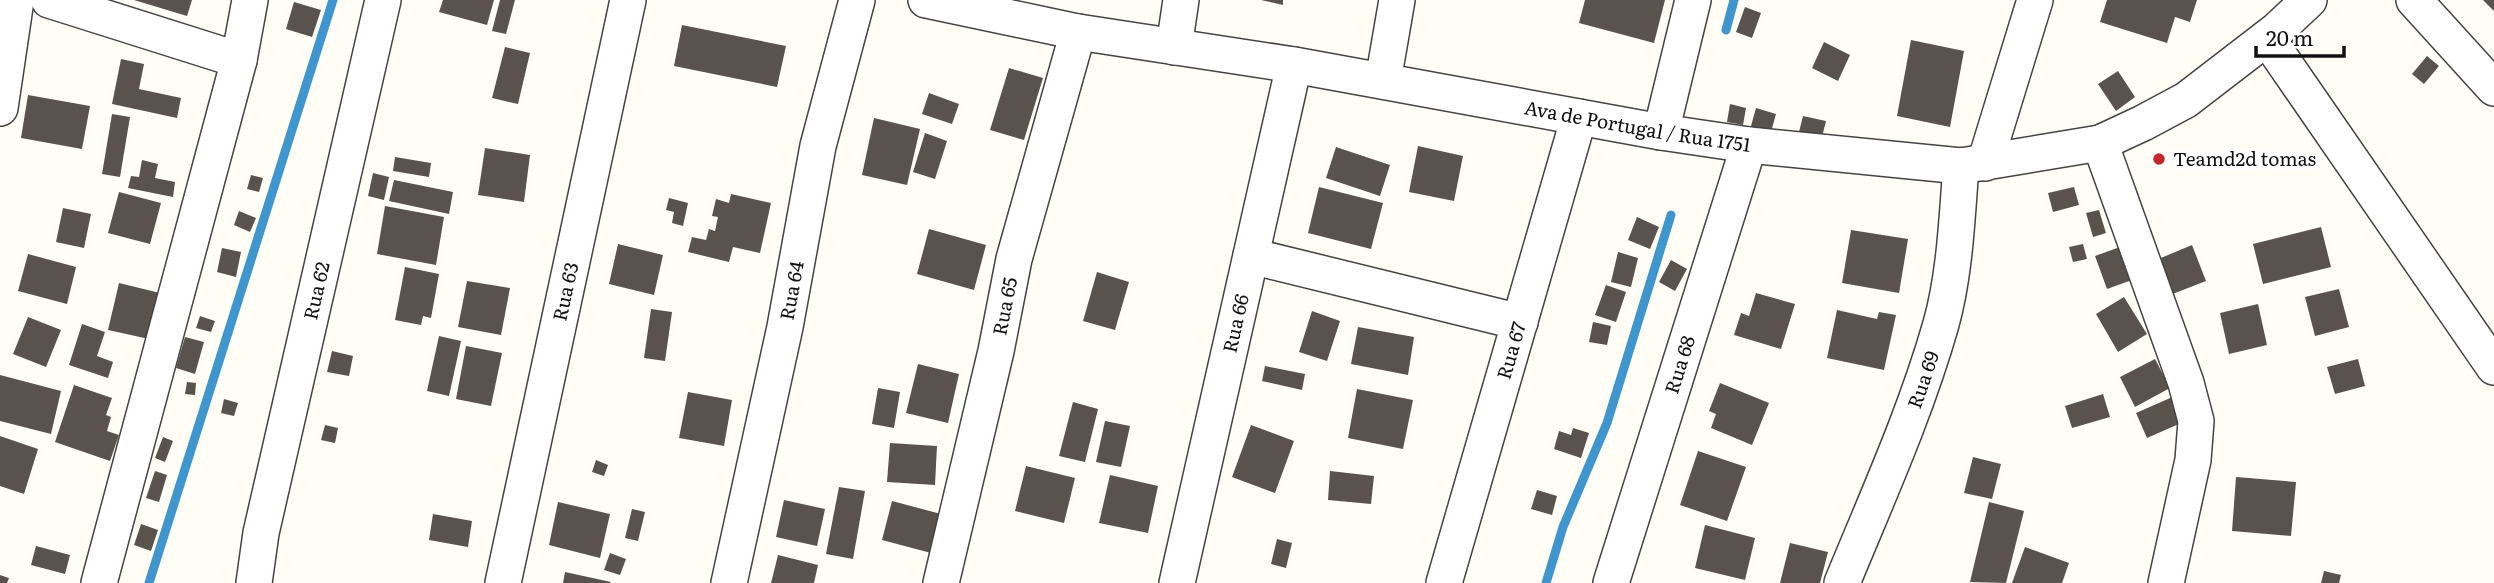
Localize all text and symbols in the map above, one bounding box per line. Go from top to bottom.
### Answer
scale bar [2256,14,2344,58]
text: 20 m [2266,21,2313,52]
street label: Ava de Portugal / Rua 1751 [1523,92,1753,158]
place label: Teamd2d tomas [2173,144,2317,172]
marker: Teamd2d tomas [2151,151,2167,167]
street label: Rua 64 [772,258,810,322]
street label: Rua 62 [295,259,336,322]
street label: Rua 63 [545,259,584,323]
street label: Rua 65 [984,274,1023,338]
street label: Rua 66 [1214,291,1255,355]
street label: Rua 67 [1489,318,1532,382]
street label: Rua 68 [1657,332,1701,397]
street label: Rua 69 [1899,347,1945,412]

